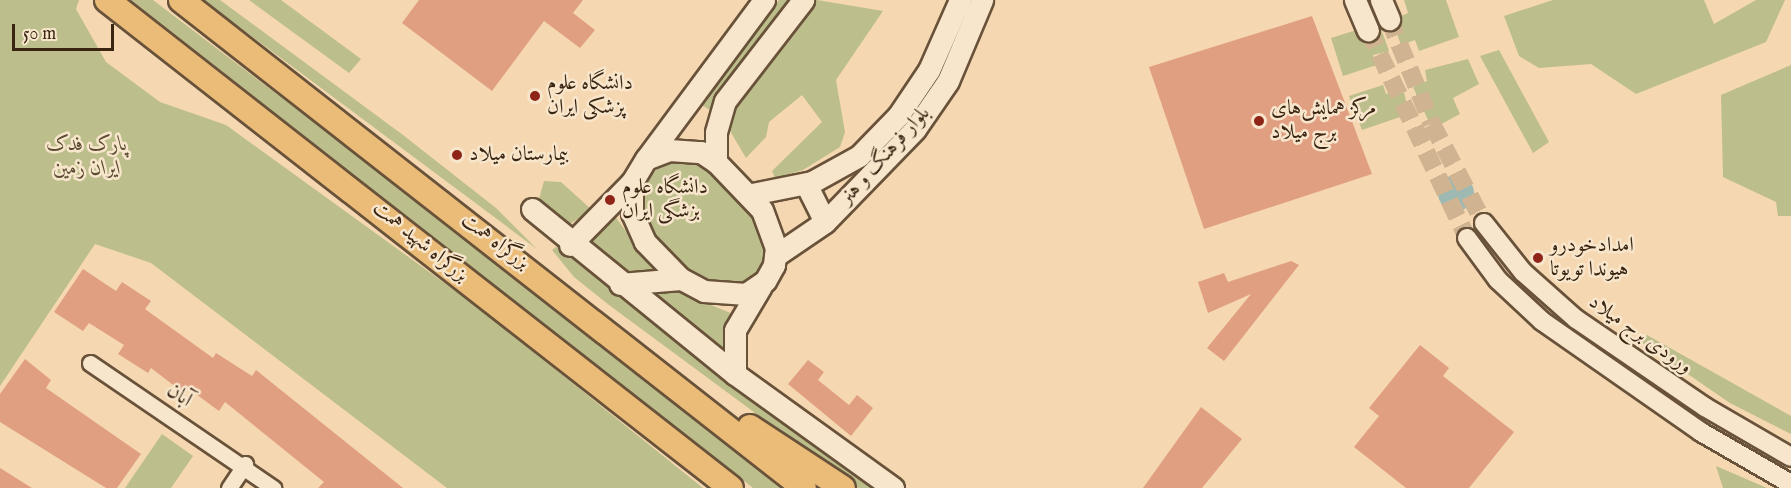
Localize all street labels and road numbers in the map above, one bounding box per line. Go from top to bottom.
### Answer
street label: بلوار فرهنگ و هنر [834,102,936,210]
street label: بزرگراه شهید همت [367,196,473,288]
street label: بزرگراه همت [456,208,534,276]
street label: ورودی برج میلاد [1583,290,1697,380]
street label: آبان [161,379,197,413]

